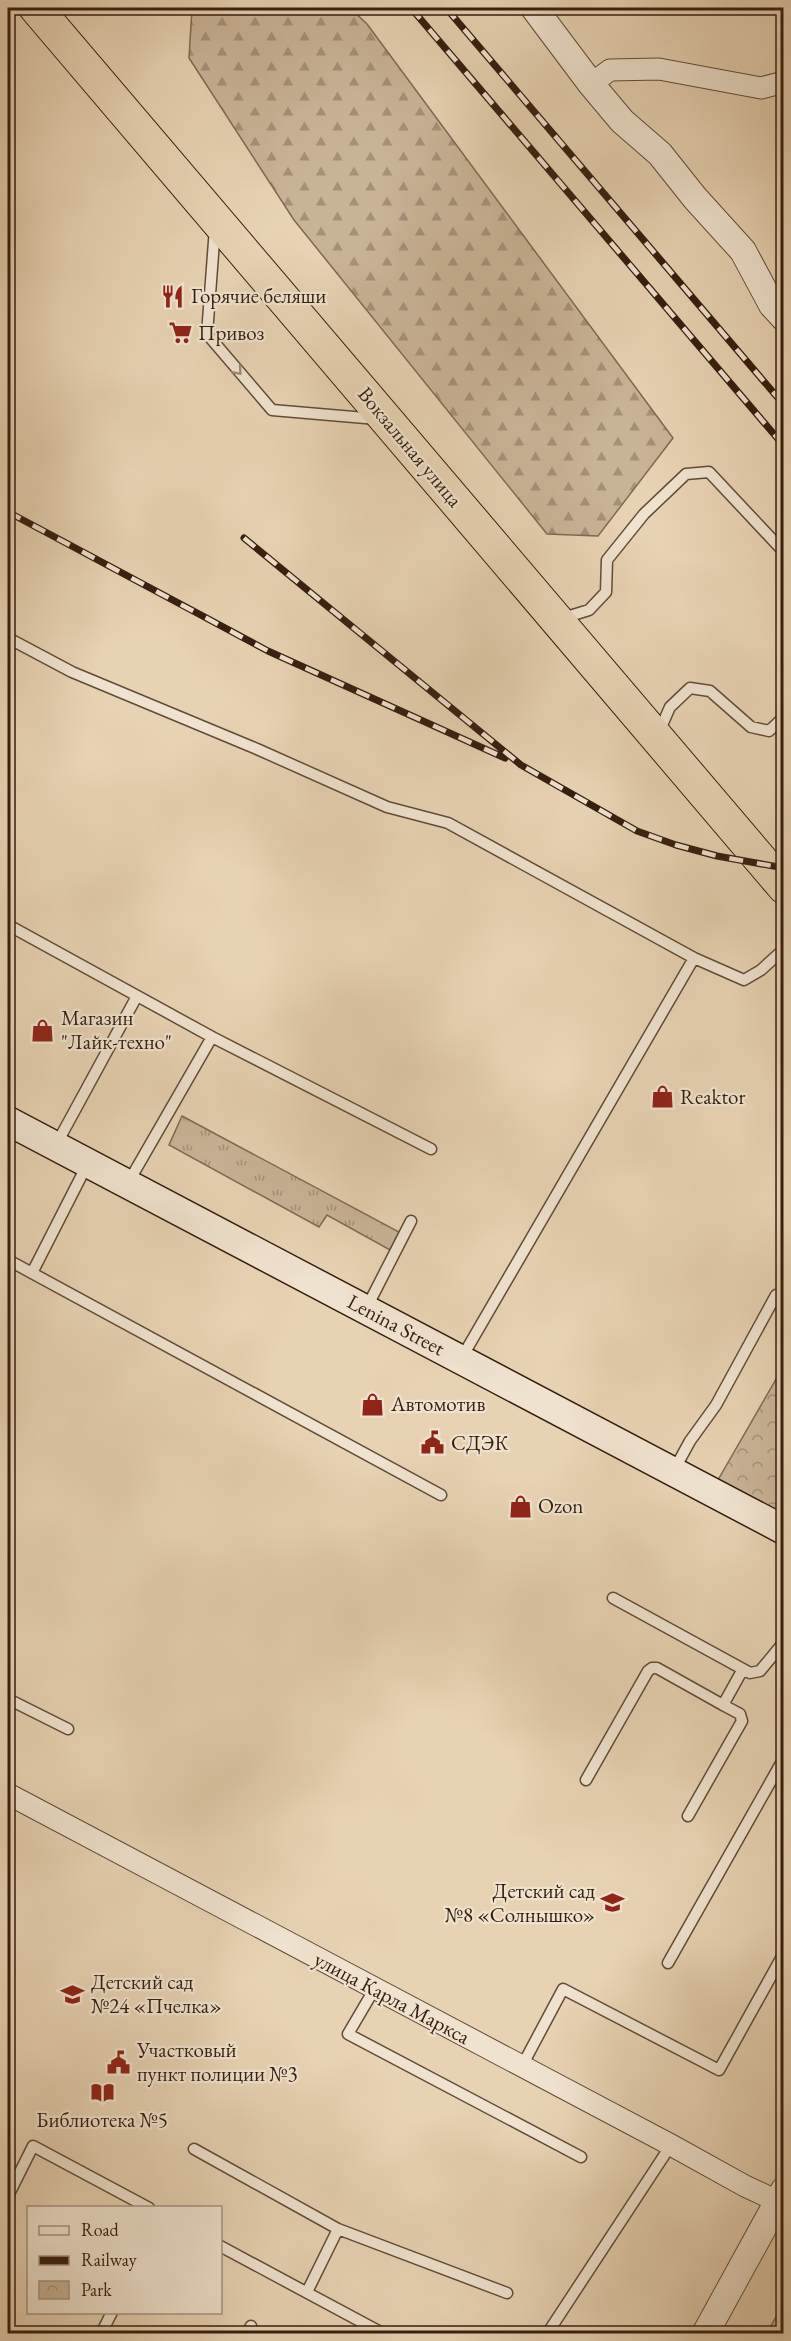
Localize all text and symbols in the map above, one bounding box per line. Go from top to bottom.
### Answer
place label: Горячие беляши [191,282,326,309]
restaurant icon: Горячие беляши [160,283,186,309]
place label: Привоз [198,319,264,346]
supermarket icon: Привоз [167,320,193,346]
one-way arrow [231,364,242,374]
street label: Вокзальная улица [352,381,469,513]
place label: Магазин "Лайк-техно" [61,1004,172,1055]
shop icon: Магазин "Лайк-техно" [30,1017,56,1043]
place label: Reaktor [680,1083,745,1110]
shop icon: Reaktor [649,1084,675,1110]
street label: Lenina Street [343,1288,450,1362]
place label: Автомотив [390,1390,485,1417]
shop icon: Автомотив [360,1391,386,1417]
place label: СДЭК [451,1429,508,1456]
public building icon: СДЭК [420,1430,446,1456]
place label: Ozon [538,1492,583,1519]
shop icon: Ozon [507,1493,533,1519]
place label: Детский сад №8 «Солнышко» [445,1877,595,1928]
school or university icon: Детский сад №8 «Солнышко» [600,1890,626,1916]
street label: улица Карла Маркса [310,1945,475,2050]
place label: Детский сад №24 «Пчелка» [91,1968,222,2019]
school or university icon: Детский сад №24 «Пчелка» [60,1981,86,2007]
place label: Участковый пункт полиции №3 [136,2036,298,2087]
public building icon: Участковый пункт полиции №3 [106,2049,132,2075]
library icon: Библиотека №5 [89,2079,115,2105]
place label: Библиотека №5 [36,2106,168,2133]
legend [27,2206,222,2314]
text: Road [81,2218,120,2241]
text: Railway [81,2248,137,2271]
text: Park [81,2278,112,2301]

